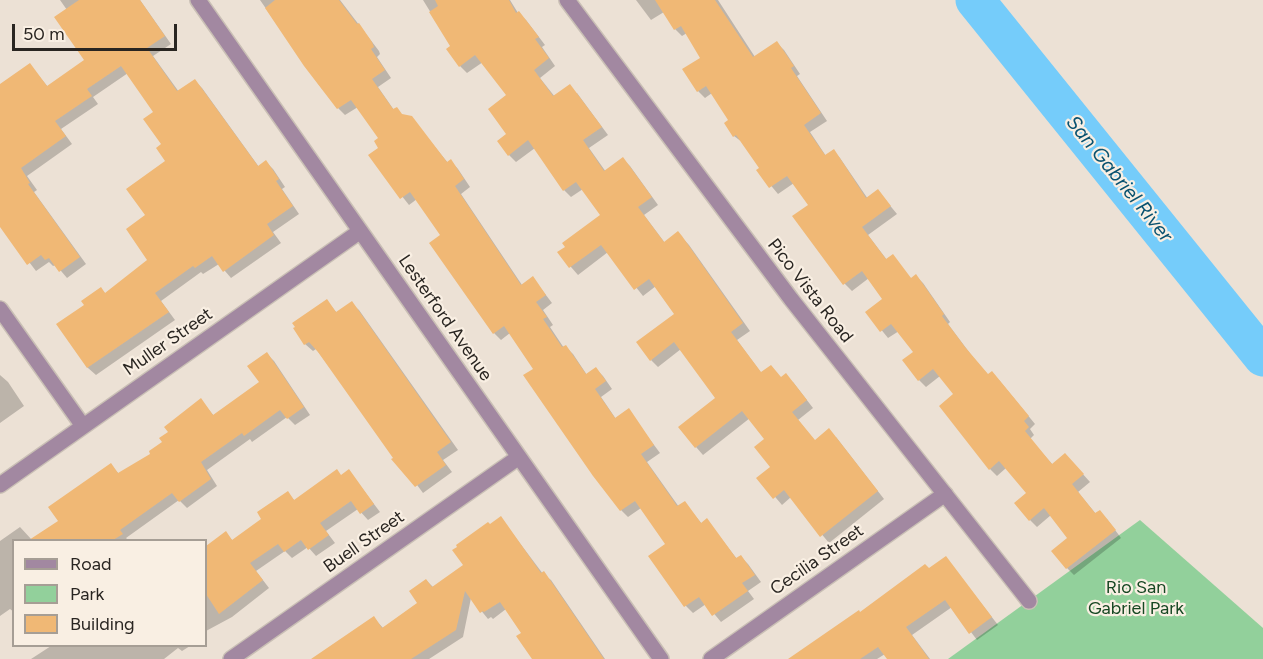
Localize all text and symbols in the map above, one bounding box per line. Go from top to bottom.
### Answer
scale bar [15,12,180,50]
text: 50 m [23,23,65,45]
water label: San Gabriel River [1061,111,1177,247]
street label: Pico Vista Road [763,235,857,347]
street label: Lesterford Avenue [393,251,497,385]
street label: Muller Street [119,303,217,381]
street label: Buell Street [319,506,409,578]
street label: Cecilia Street [766,520,868,600]
legend [12,539,207,647]
text: Road [70,553,111,575]
park label: Rio San Gabriel Park [1088,577,1184,620]
text: Park [70,583,104,605]
text: Building [70,613,135,635]

